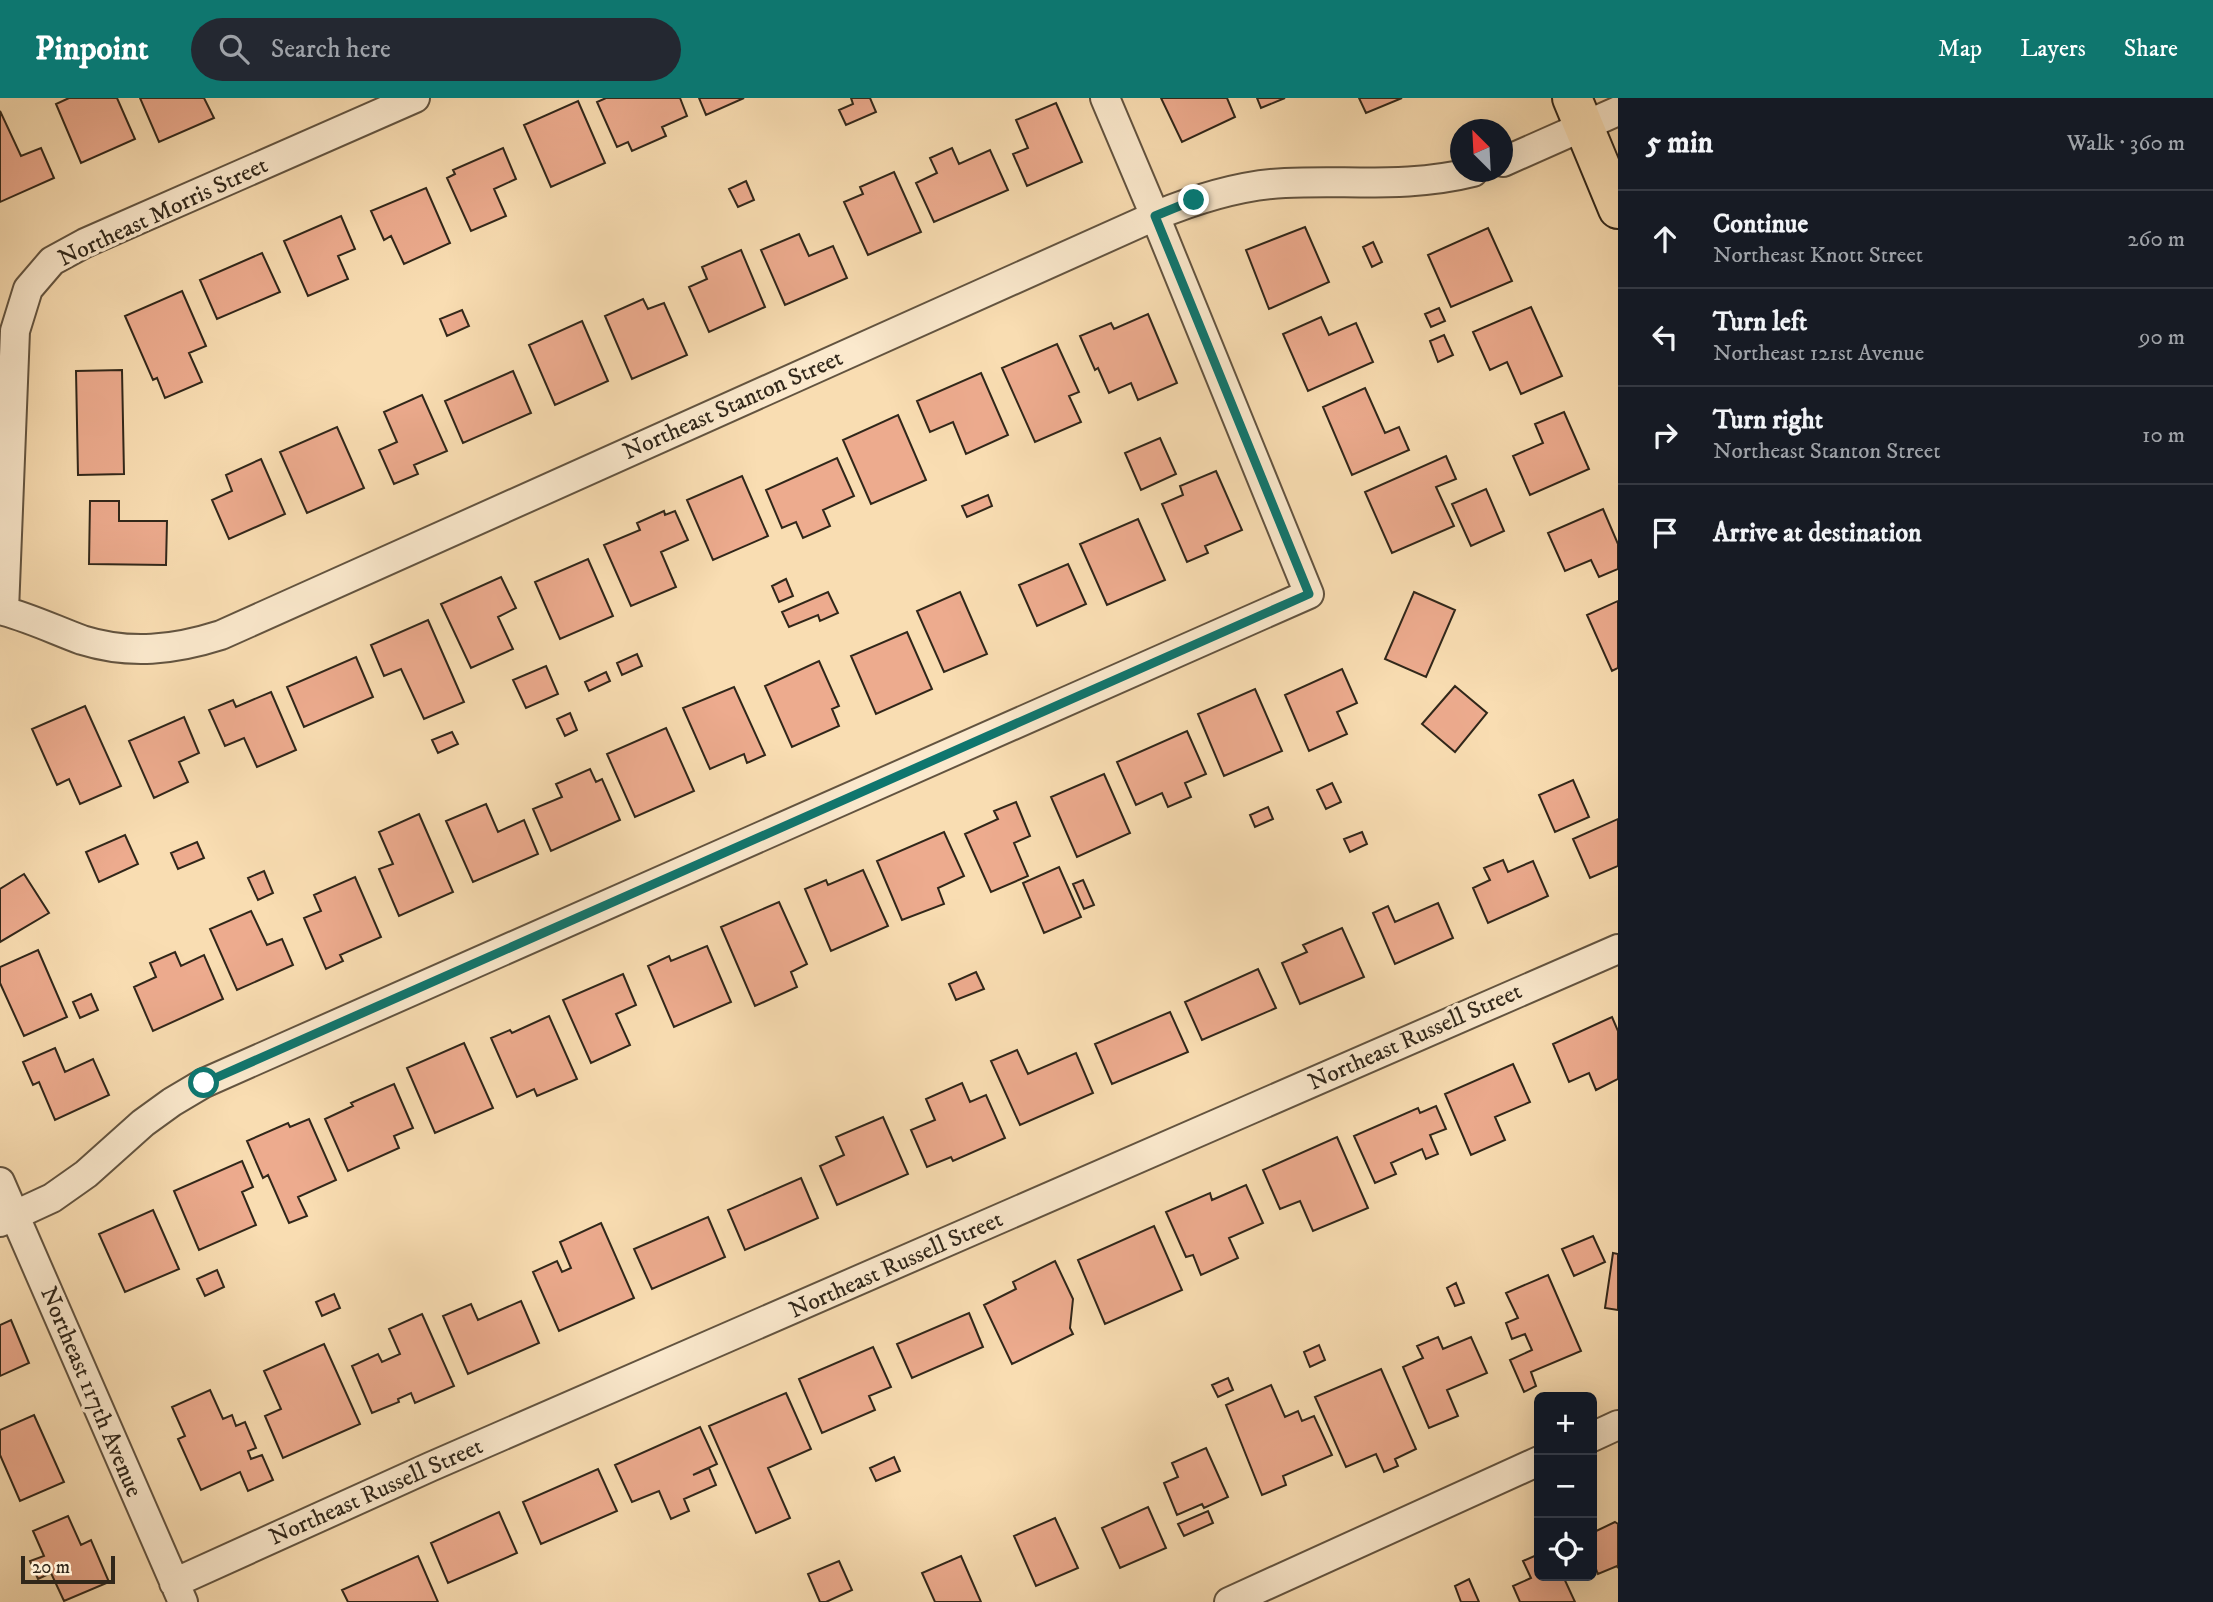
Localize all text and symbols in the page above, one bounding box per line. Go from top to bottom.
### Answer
search box [191,18,681,81]
text: Pinpoint [35,29,149,70]
icon: search [215,30,253,68]
text: Search here [271,33,391,66]
text: Map [1938,34,1982,64]
text: Layers [2020,34,2086,64]
text: Share [2124,34,2178,64]
north arrow [1450,119,1513,182]
text: 5 min [1646,125,1713,162]
text: Walk · 360 m [2067,129,2185,158]
street label: Northeast Morris Street [53,150,273,274]
route end [1178,184,1209,215]
text: Continue [1713,208,1808,241]
icon: ahead [1646,220,1684,258]
text: 260 m [2127,225,2185,254]
text: Northeast Knott Street [1713,241,1923,270]
text: Turn left [1713,306,1807,339]
icon: left [1646,318,1684,356]
text: 90 m [2139,323,2185,352]
text: Northeast 121st Avenue [1713,339,1924,368]
street label: Northeast Stanton Street [618,343,848,467]
text: Turn right [1713,404,1823,437]
icon: right [1646,416,1684,454]
text: 10 m [2142,421,2185,450]
text: Northeast Stanton Street [1713,437,1941,466]
icon: arrive [1646,514,1684,552]
text: Arrive at destination [1713,517,1922,550]
street label: Northeast Russell Street [1303,976,1527,1098]
route start [188,1067,219,1098]
street label: Northeast Russell Street [784,1204,1008,1326]
street label: Northeast 117th Avenue [33,1282,149,1502]
map controls [1534,1392,1597,1581]
button: + [1534,1392,1597,1455]
street label: Northeast Russell Street [264,1431,488,1553]
button: − [1534,1455,1597,1518]
button: locate [1534,1518,1597,1581]
scale bar [21,1553,116,1585]
text: 20 m [32,1556,70,1579]

